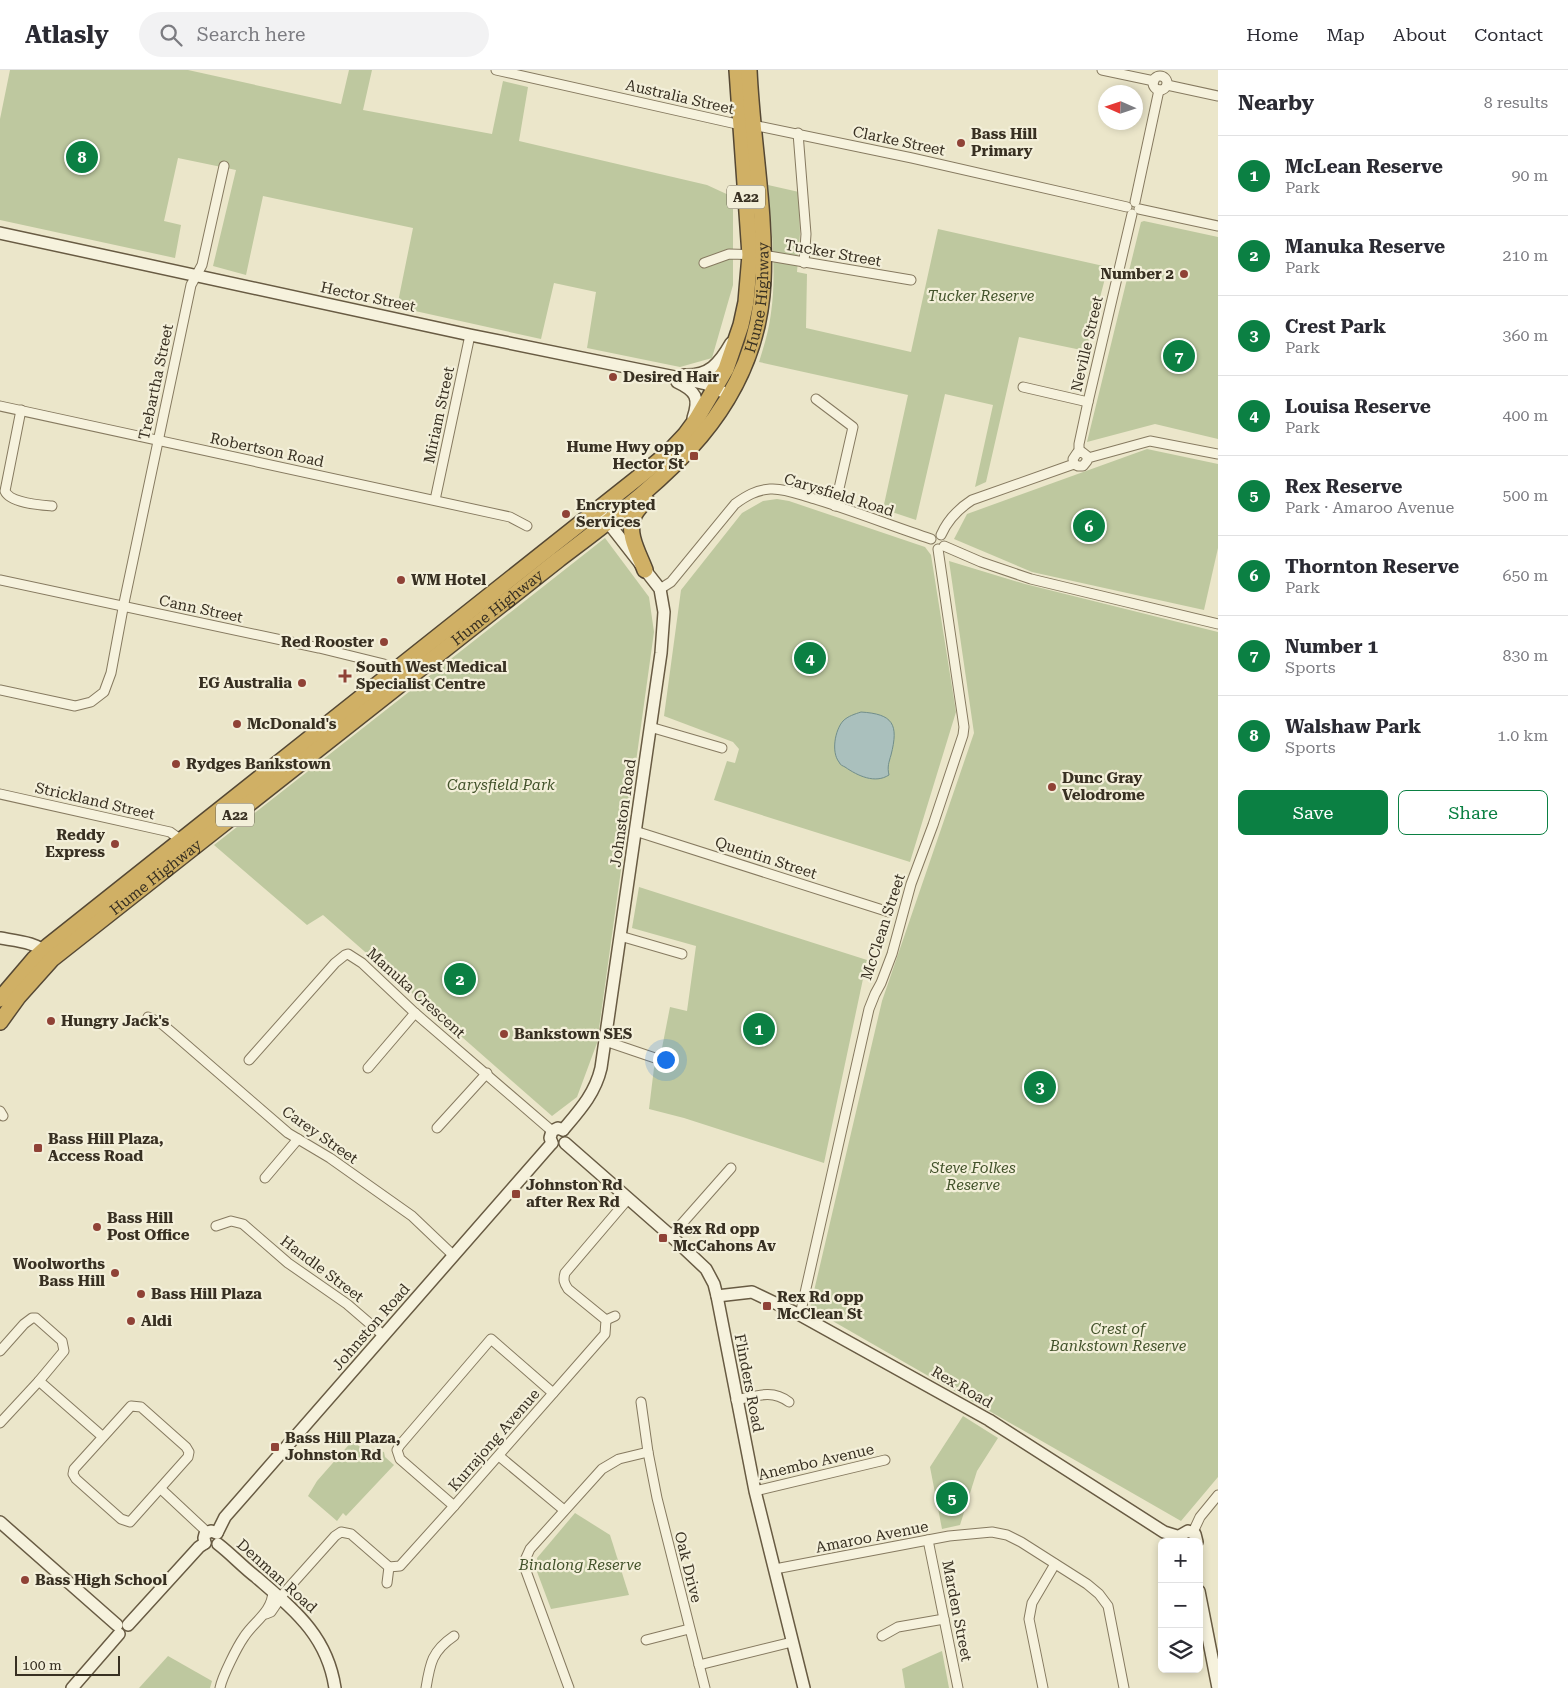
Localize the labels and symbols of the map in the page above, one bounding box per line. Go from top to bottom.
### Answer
street label: Australia Street [624,76,736,118]
north arrow [1098,85,1143,130]
street label: Clarke Street [851,122,947,160]
place label: Bass Hill Primary [971,125,1037,160]
marker: Bass Hill Primary [955,137,967,149]
pin: 8 [66,138,98,176]
road number: A22 [727,185,765,208]
street label: Tucker Street [783,236,883,270]
street label: Hume Highway [741,242,772,355]
place label: Number 2 [1100,265,1174,283]
marker: Number 2 [1178,268,1190,280]
street label: Hector Street [319,278,418,316]
park label: Tucker Reserve [928,287,1035,305]
street label: Neville Street [1067,294,1107,394]
street label: Trebartha Street [135,322,177,442]
pin: 7 [1163,337,1195,375]
street label: Miriam Street [420,364,458,465]
place label: Desired Hair [623,368,719,386]
marker: Desired Hair [607,371,619,383]
street label: Robertson Road [208,429,326,471]
place label: Hume Hwy opp Hector St [567,438,684,473]
marker: Hume Hwy opp Hector St [688,450,700,462]
street label: Carysfield Road [782,470,897,520]
place label: Encrypted Services [576,496,656,531]
pin: 6 [1073,507,1105,545]
marker: Encrypted Services [560,508,572,520]
street label: Hume Highway [448,566,547,649]
place label: WM Hotel [411,571,486,589]
marker: WM Hotel [395,574,407,586]
street label: Cann Street [158,591,245,627]
place label: Red Rooster [281,633,374,651]
marker: Red Rooster [378,636,390,648]
pin: 4 [794,639,826,677]
place label: South West Medical Specialist Centre [356,658,507,693]
marker: South West Medical Specialist Centre [338,669,352,683]
place label: EG Australia [199,674,292,692]
marker: EG Australia [296,677,308,689]
place label: McDonald's [247,715,337,733]
marker: McDonald's [231,718,243,730]
place label: Rydges Bankstown [186,755,331,773]
street label: Johnston Road [607,757,640,868]
marker: Rydges Bankstown [170,758,182,770]
place label: Dunc Gray Velodrome [1062,769,1145,804]
park label: Carysfield Park [447,776,556,794]
street label: Strickland Street [33,778,157,824]
marker: Dunc Gray Velodrome [1046,781,1058,793]
road number: A22 [216,804,254,826]
place label: Reddy Express [45,826,105,861]
street label: Quentin Street [713,833,820,883]
street label: Hume Highway [106,835,205,919]
marker: Reddy Express [109,838,121,850]
street label: McClean Street [857,871,909,983]
street label: Manuka Crescent [363,944,469,1042]
pin: 2 [444,960,476,998]
pin: 1 [743,1010,775,1048]
place label: Hungry Jack's [61,1012,169,1030]
marker: Hungry Jack's [45,1015,57,1027]
place label: Bankstown SES [514,1025,633,1043]
marker: Bankstown SES [498,1028,510,1040]
your location [653,1047,679,1073]
pin: 3 [1024,1068,1056,1106]
street label: Carey Street [279,1102,362,1168]
place label: Bass Hill Plaza, Access Road [48,1130,164,1165]
marker: Bass Hill Plaza, Access Road [32,1142,44,1154]
park label: Steve Folkes Reserve [929,1159,1016,1194]
place label: Johnston Rd after Rex Rd [526,1176,623,1211]
marker: Johnston Rd after Rex Rd [510,1188,522,1200]
place label: Bass Hill Post Office [107,1209,190,1244]
place label: Rex Rd opp McCahons Av [673,1220,776,1255]
marker: Bass Hill Post Office [91,1221,103,1233]
street label: Handle Street [277,1232,367,1306]
marker: Rex Rd opp McCahons Av [657,1232,669,1244]
place label: Woolworths Bass Hill [13,1255,105,1290]
marker: Woolworths Bass Hill [109,1267,121,1279]
street label: Johnston Road [328,1280,414,1374]
place label: Bass Hill Plaza [151,1285,262,1303]
marker: Bass Hill Plaza [135,1288,147,1300]
place label: Rex Rd opp McClean St [777,1288,864,1323]
marker: Rex Rd opp McClean St [761,1300,773,1312]
place label: Aldi [141,1312,172,1330]
marker: Aldi [125,1315,137,1327]
park label: Crest of Bankstown Reserve [1049,1320,1187,1355]
street label: Flinders Road [731,1332,767,1434]
street label: Rex Road [928,1362,996,1412]
street label: Kurrajong Avenue [445,1385,543,1495]
place label: Bass Hill Plaza, Johnston Rd [285,1429,401,1464]
street label: Anembo Avenue [756,1440,876,1484]
marker: Bass Hill Plaza, Johnston Rd [269,1441,281,1453]
pin: 5 [936,1479,968,1517]
street label: Amaroo Avenue [814,1517,930,1557]
street label: Oak Drive [670,1530,706,1604]
street label: Denman Road [233,1535,321,1617]
park label: Binalong Reserve [518,1556,642,1574]
street label: Marden Street [938,1559,976,1663]
place label: Bass High School [35,1571,167,1589]
marker: Bass High School [19,1574,31,1586]
scale bar [15,1653,120,1676]

